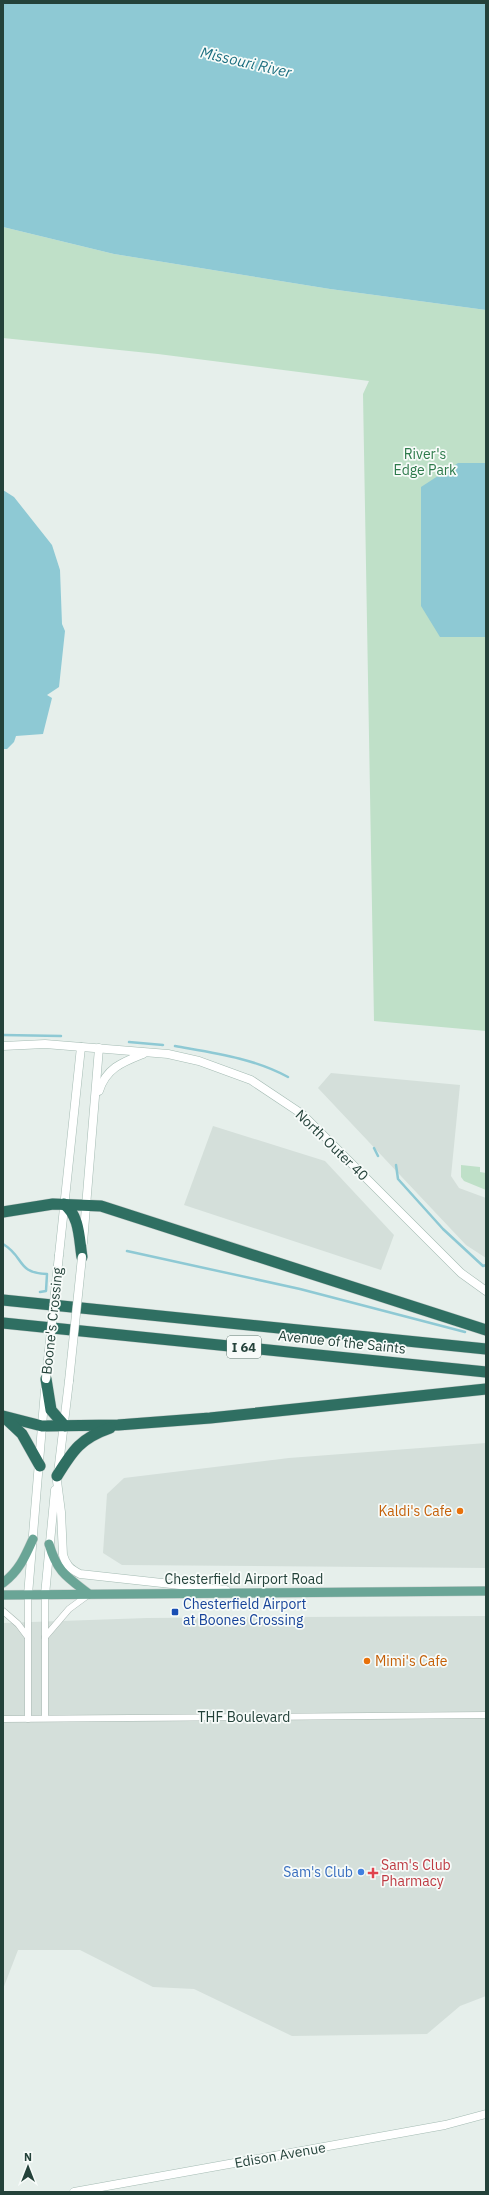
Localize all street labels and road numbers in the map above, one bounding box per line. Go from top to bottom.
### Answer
street label: North Outer 40 [292,1106,372,1184]
street label: Boone's Crossing [37,1266,67,1375]
street label: Avenue of the Saints [277,1326,407,1358]
road number: I 64 [227,1336,261,1358]
street label: Chesterfield Airport Road [165,1570,323,1588]
street label: THF Boulevard [198,1708,290,1726]
street label: Edison Avenue [233,2138,327,2172]

